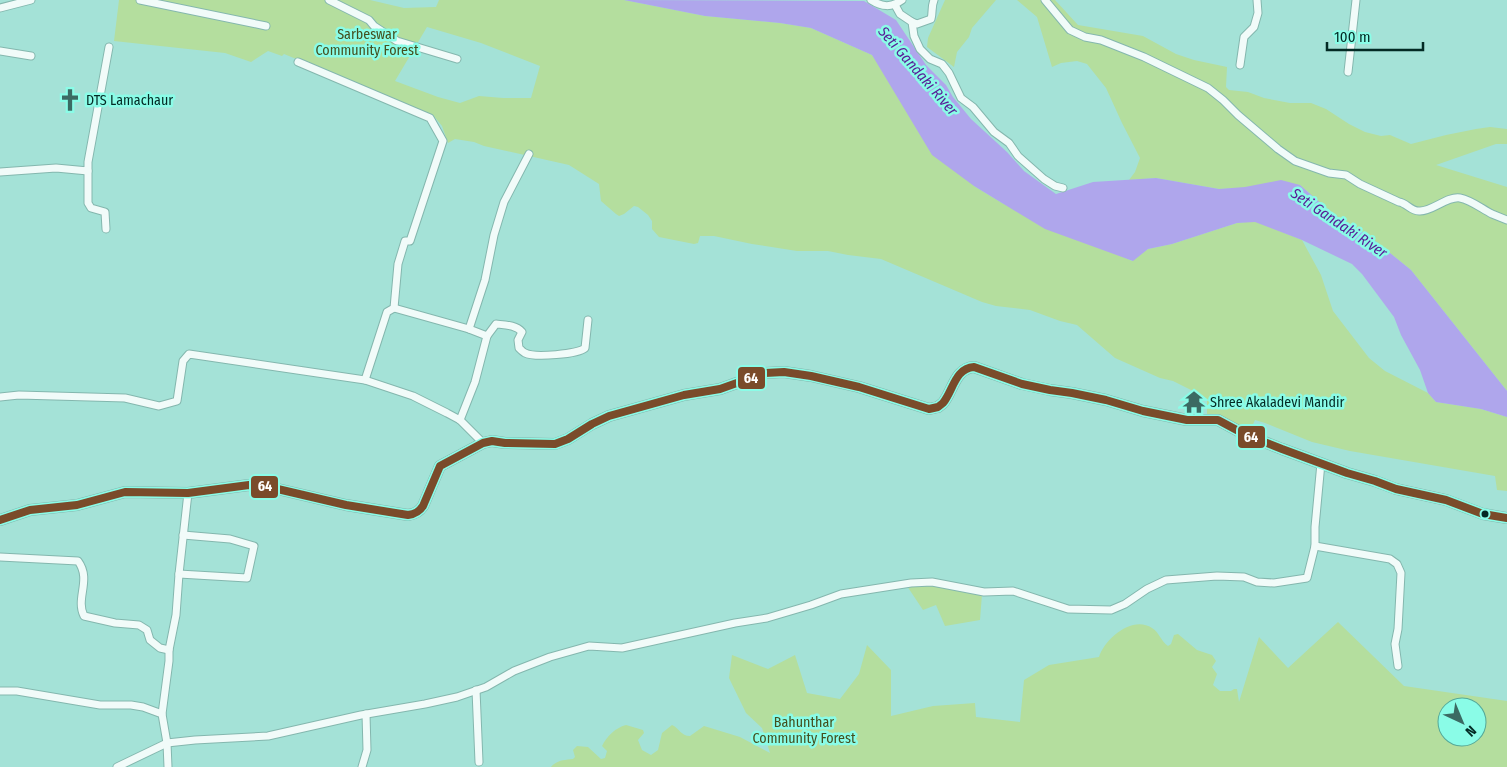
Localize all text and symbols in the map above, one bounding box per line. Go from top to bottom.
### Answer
scale bar [1327,20,1423,52]
water label: Seti Gandaki River [874,22,962,120]
park label: Sarbeswar Community Forest [316,26,419,59]
text: 100 m [1334,28,1371,46]
church icon: DTS Lamachaur [57,87,83,113]
place label: DTS Lamachaur [86,92,173,109]
water label: Seti Gandaki River [1287,184,1391,262]
line badge: 64 [737,366,766,390]
text: 64 [744,370,758,387]
temple icon: Shree Akaladevi Mandir [1181,389,1207,415]
place label: Shree Akaladevi Mandir [1210,394,1344,411]
line badge: 64 [1237,425,1266,449]
text: 64 [1244,429,1258,446]
line badge: 64 [250,475,279,499]
text: 64 [258,478,272,495]
unlabelled marker [1480,509,1490,519]
north arrow [1437,697,1487,747]
park label: Bahunthar Community Forest [753,714,856,747]
text: N [1462,722,1480,740]

